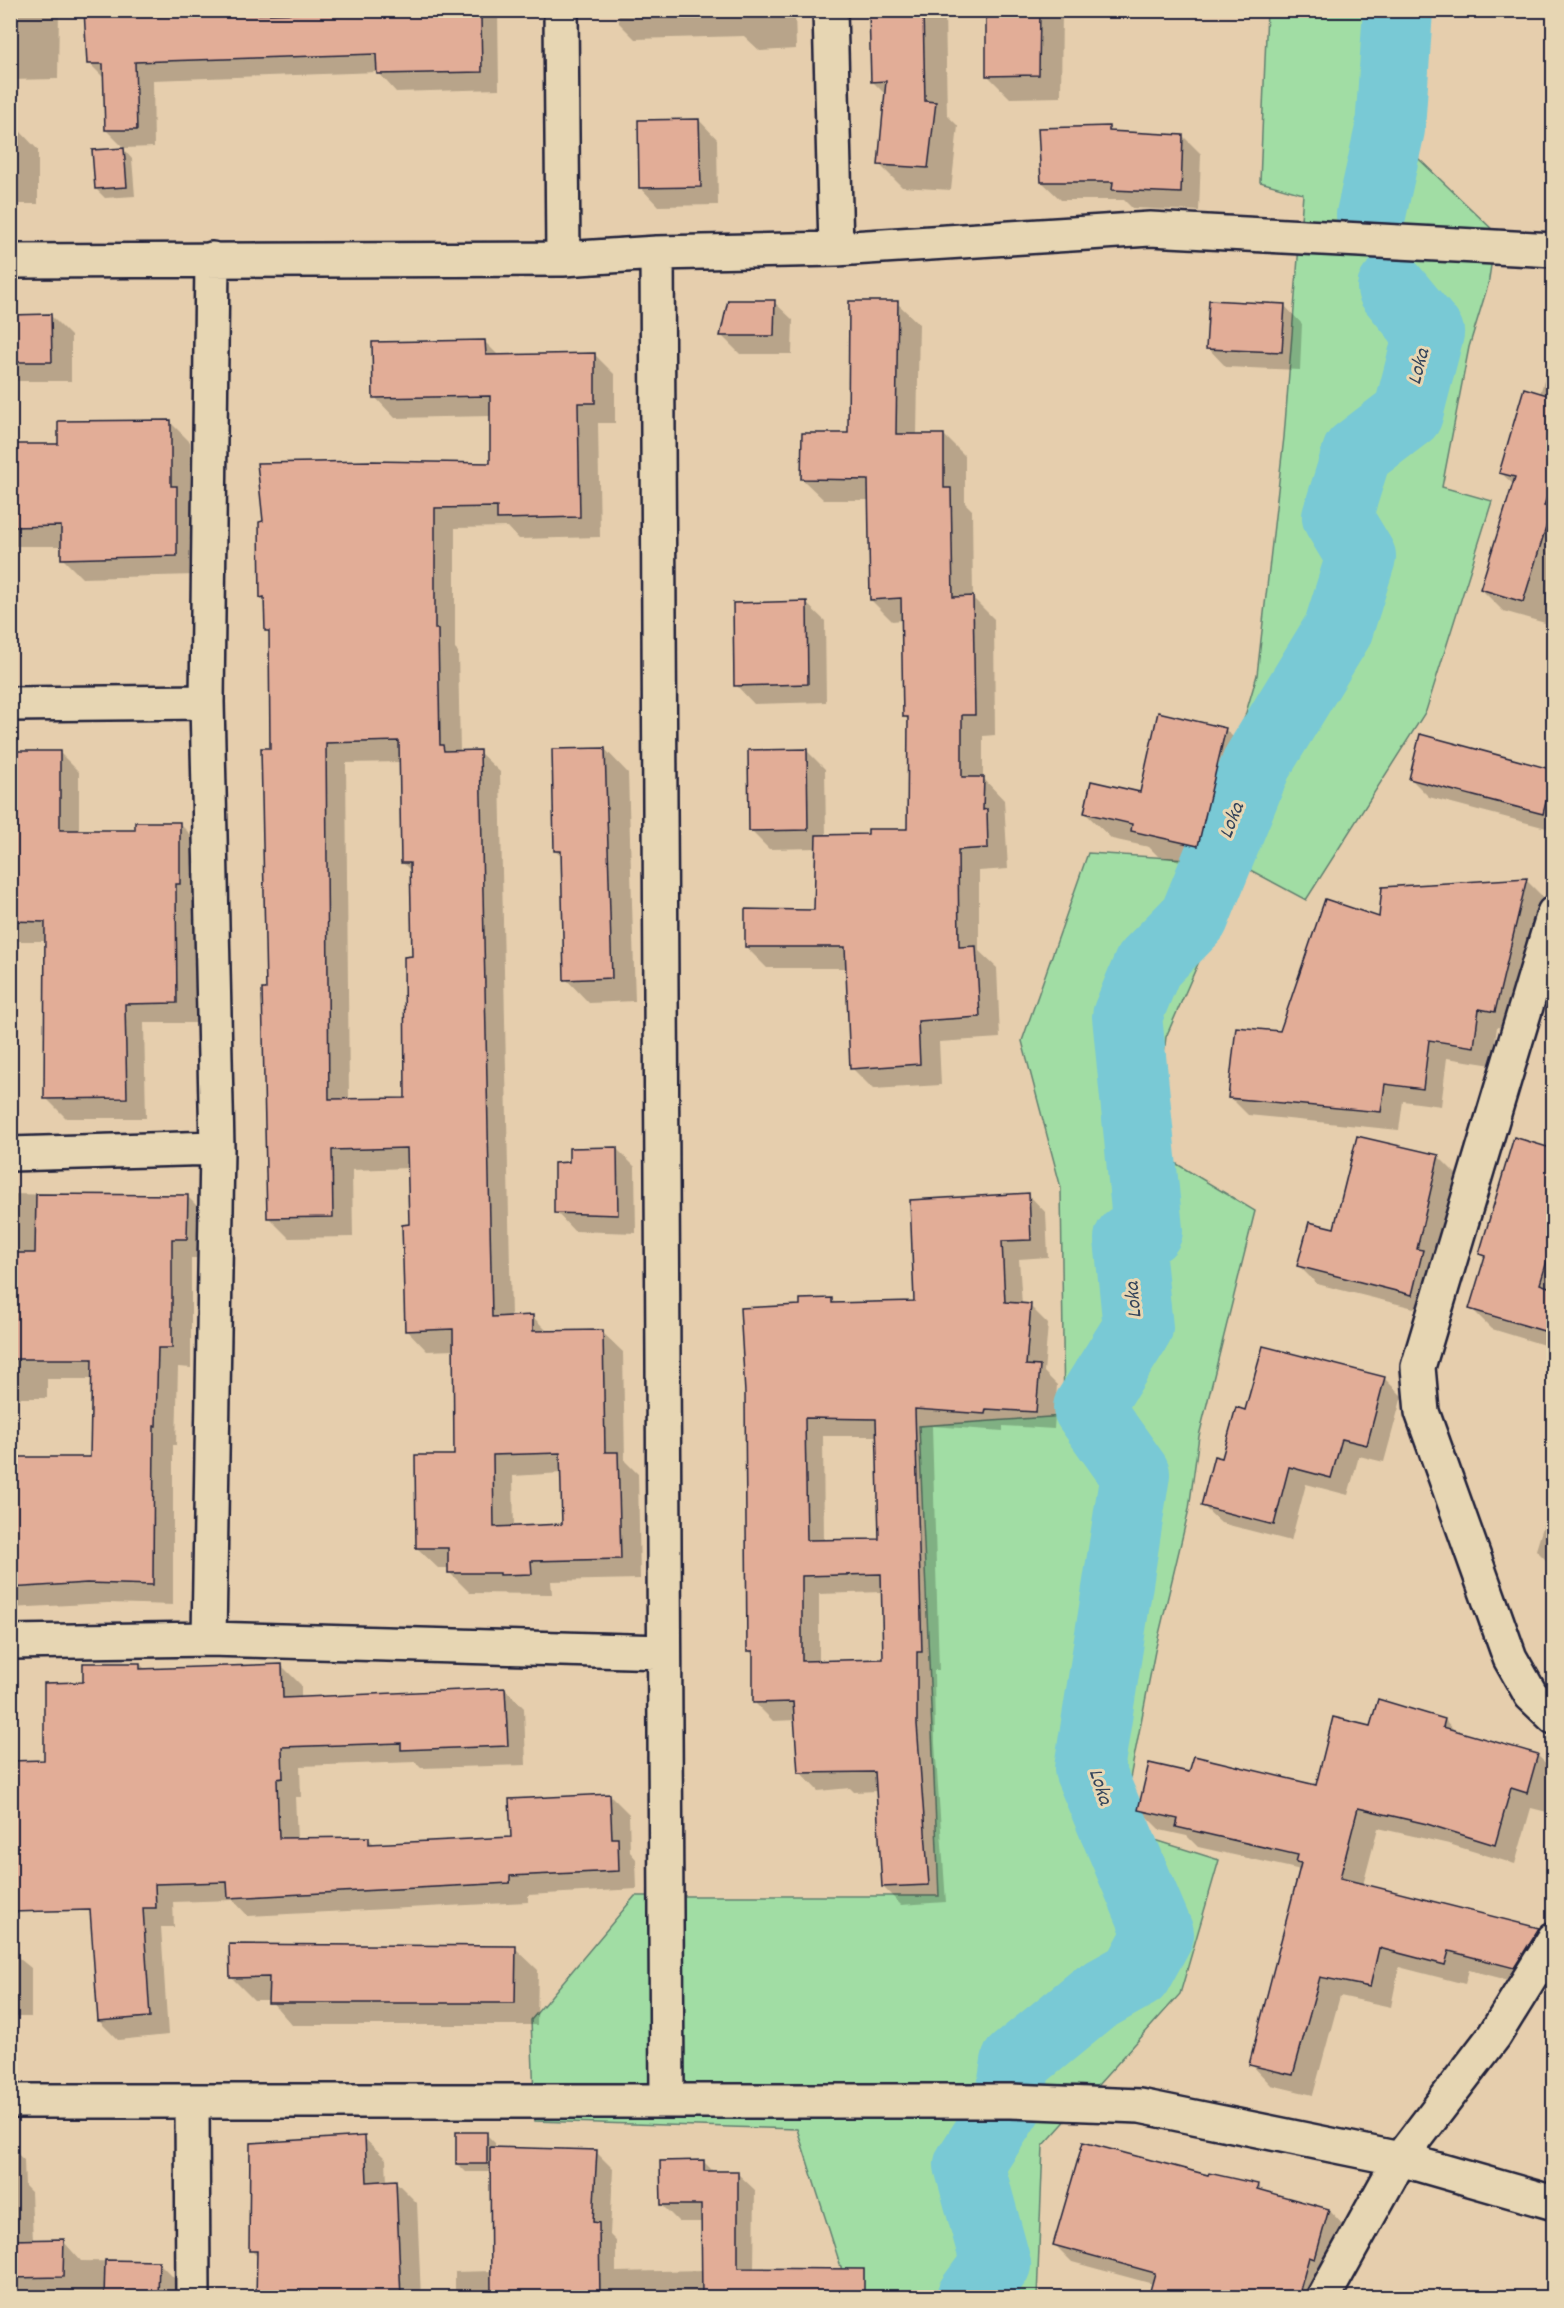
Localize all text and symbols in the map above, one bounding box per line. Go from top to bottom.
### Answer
water label: Loka [1401,344,1439,388]
water label: Loka [1212,797,1254,843]
water label: Loka [1118,1279,1152,1319]
water label: Loka [1079,1765,1119,1810]

